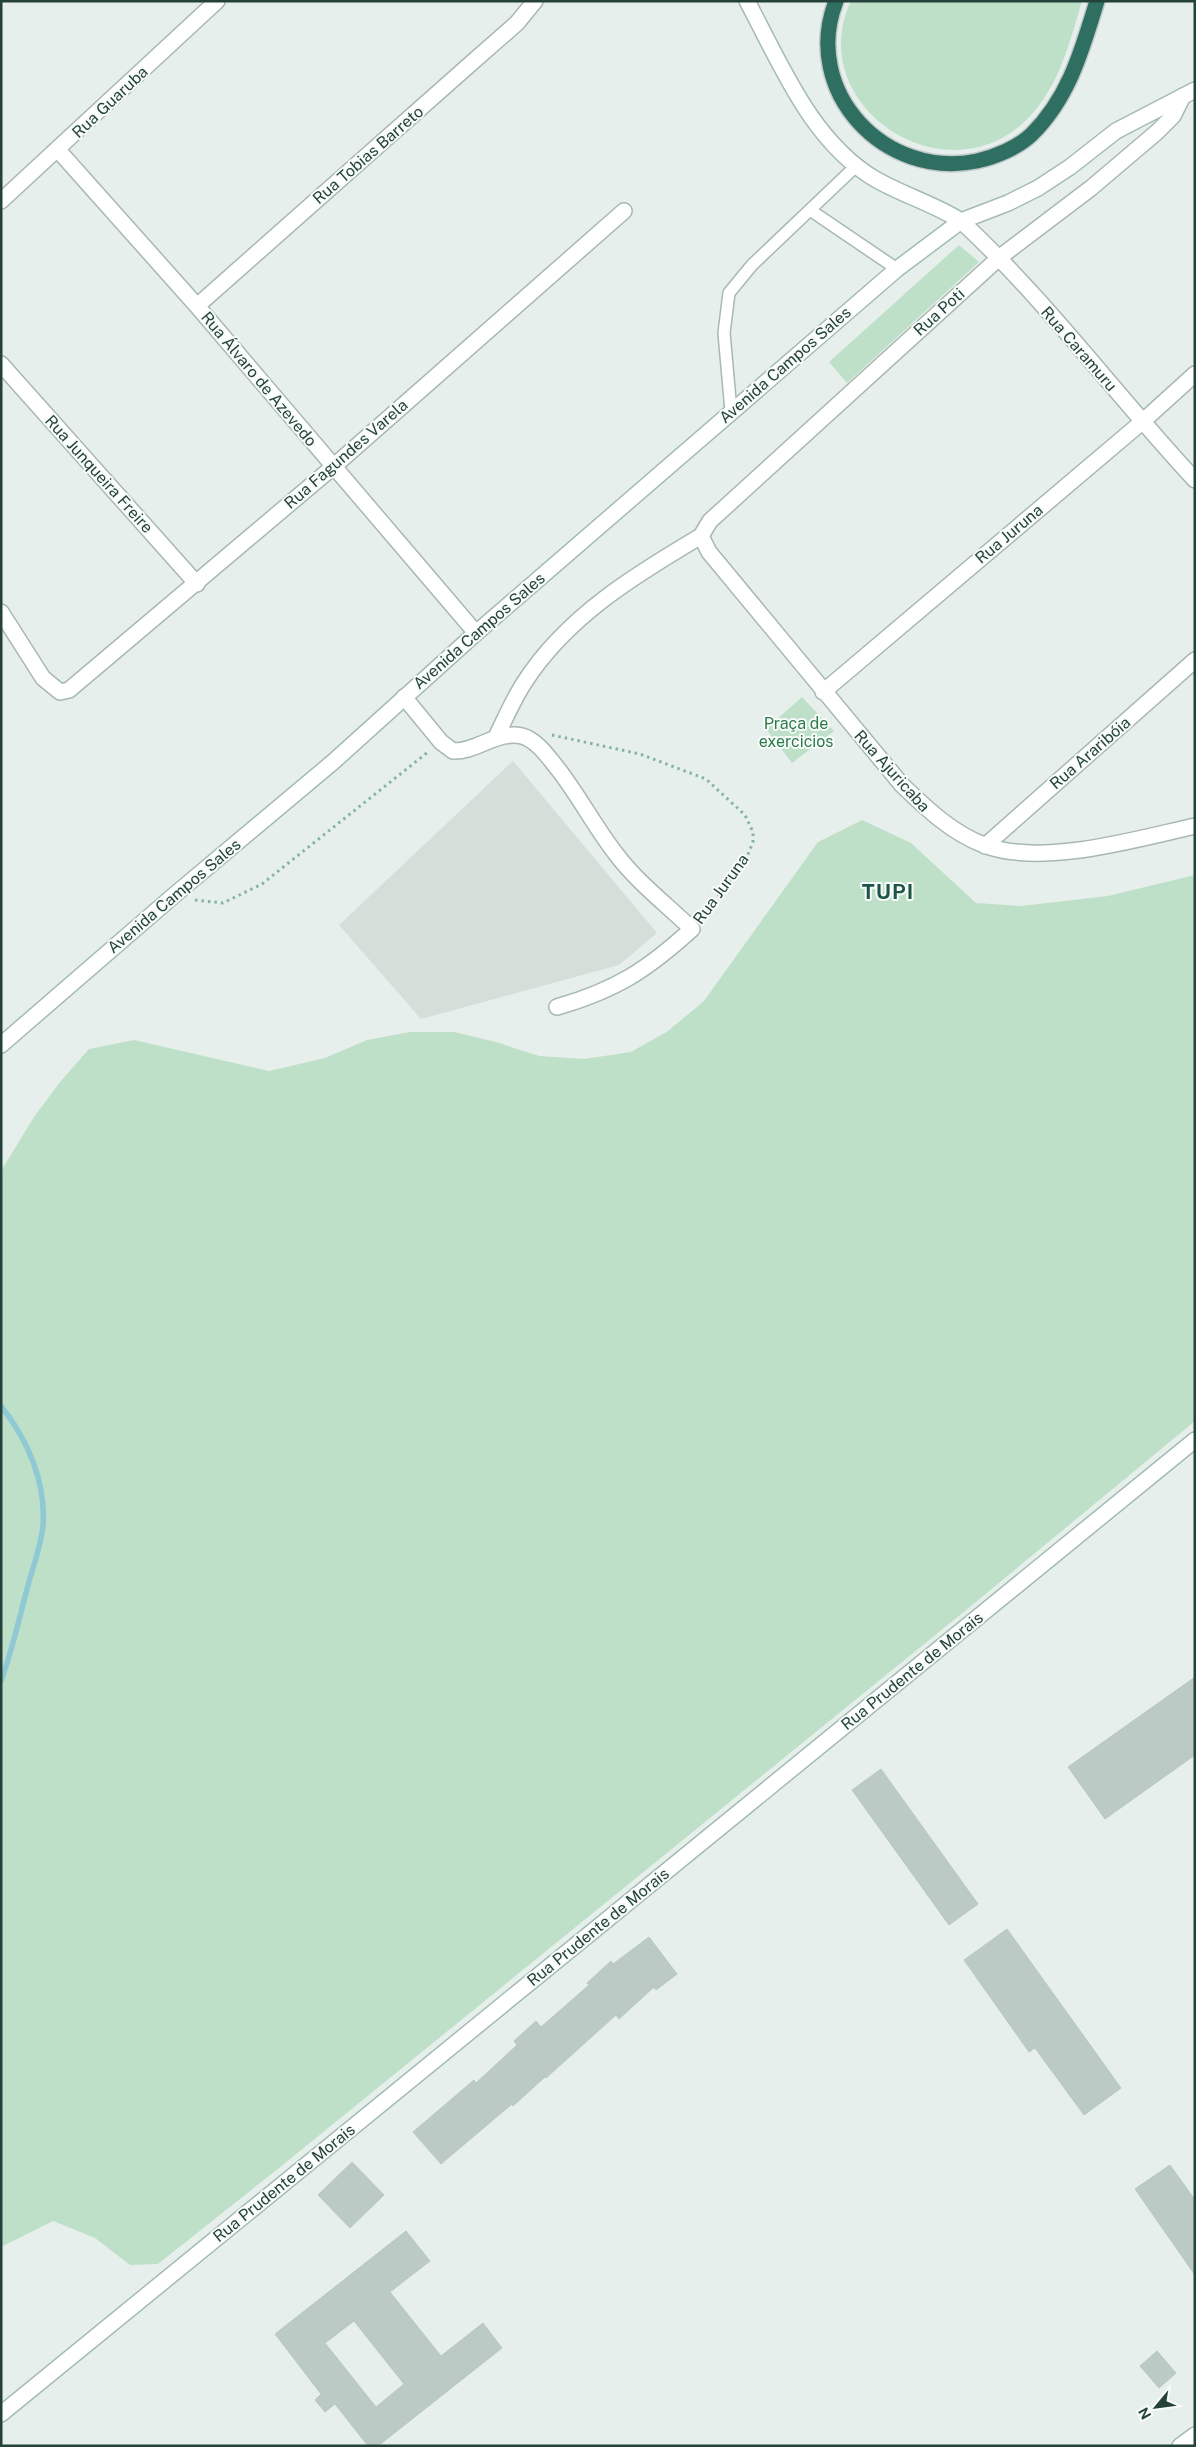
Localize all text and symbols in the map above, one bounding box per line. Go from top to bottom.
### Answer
street label: Rua Guaruba [68,62,152,142]
street label: Rua Tobias Barreto [309,102,427,208]
street label: Rua Poti [910,284,968,340]
street label: Avenida Campos Sales [715,303,855,427]
street label: Rua Caramuru [1037,303,1121,395]
street label: Rua Álvaro de Azevedo [197,307,322,450]
street label: Rua Fagundes Varela [280,395,412,513]
street label: Rua Junqueira Freire [41,411,157,537]
street label: Rua Juruna [971,500,1047,568]
street label: Avenida Campos Sales [409,569,549,693]
street label: Rua Araribóia [1046,713,1134,793]
park label: Praça de exercicios [759,714,833,751]
street label: Rua Ajuricaba [850,726,934,816]
street label: Avenida Campos Sales [104,835,244,957]
street label: Rua Juruna [689,850,753,928]
district label: TUPI [862,879,914,904]
street label: Rua Prudente de Morais [837,1608,987,1734]
street label: Rua Prudente de Morais [523,1864,673,1990]
street label: Rua Prudente de Morais [209,2120,359,2246]
north arrow [1131,2382,1181,2432]
text: N [1135,2405,1154,2422]

